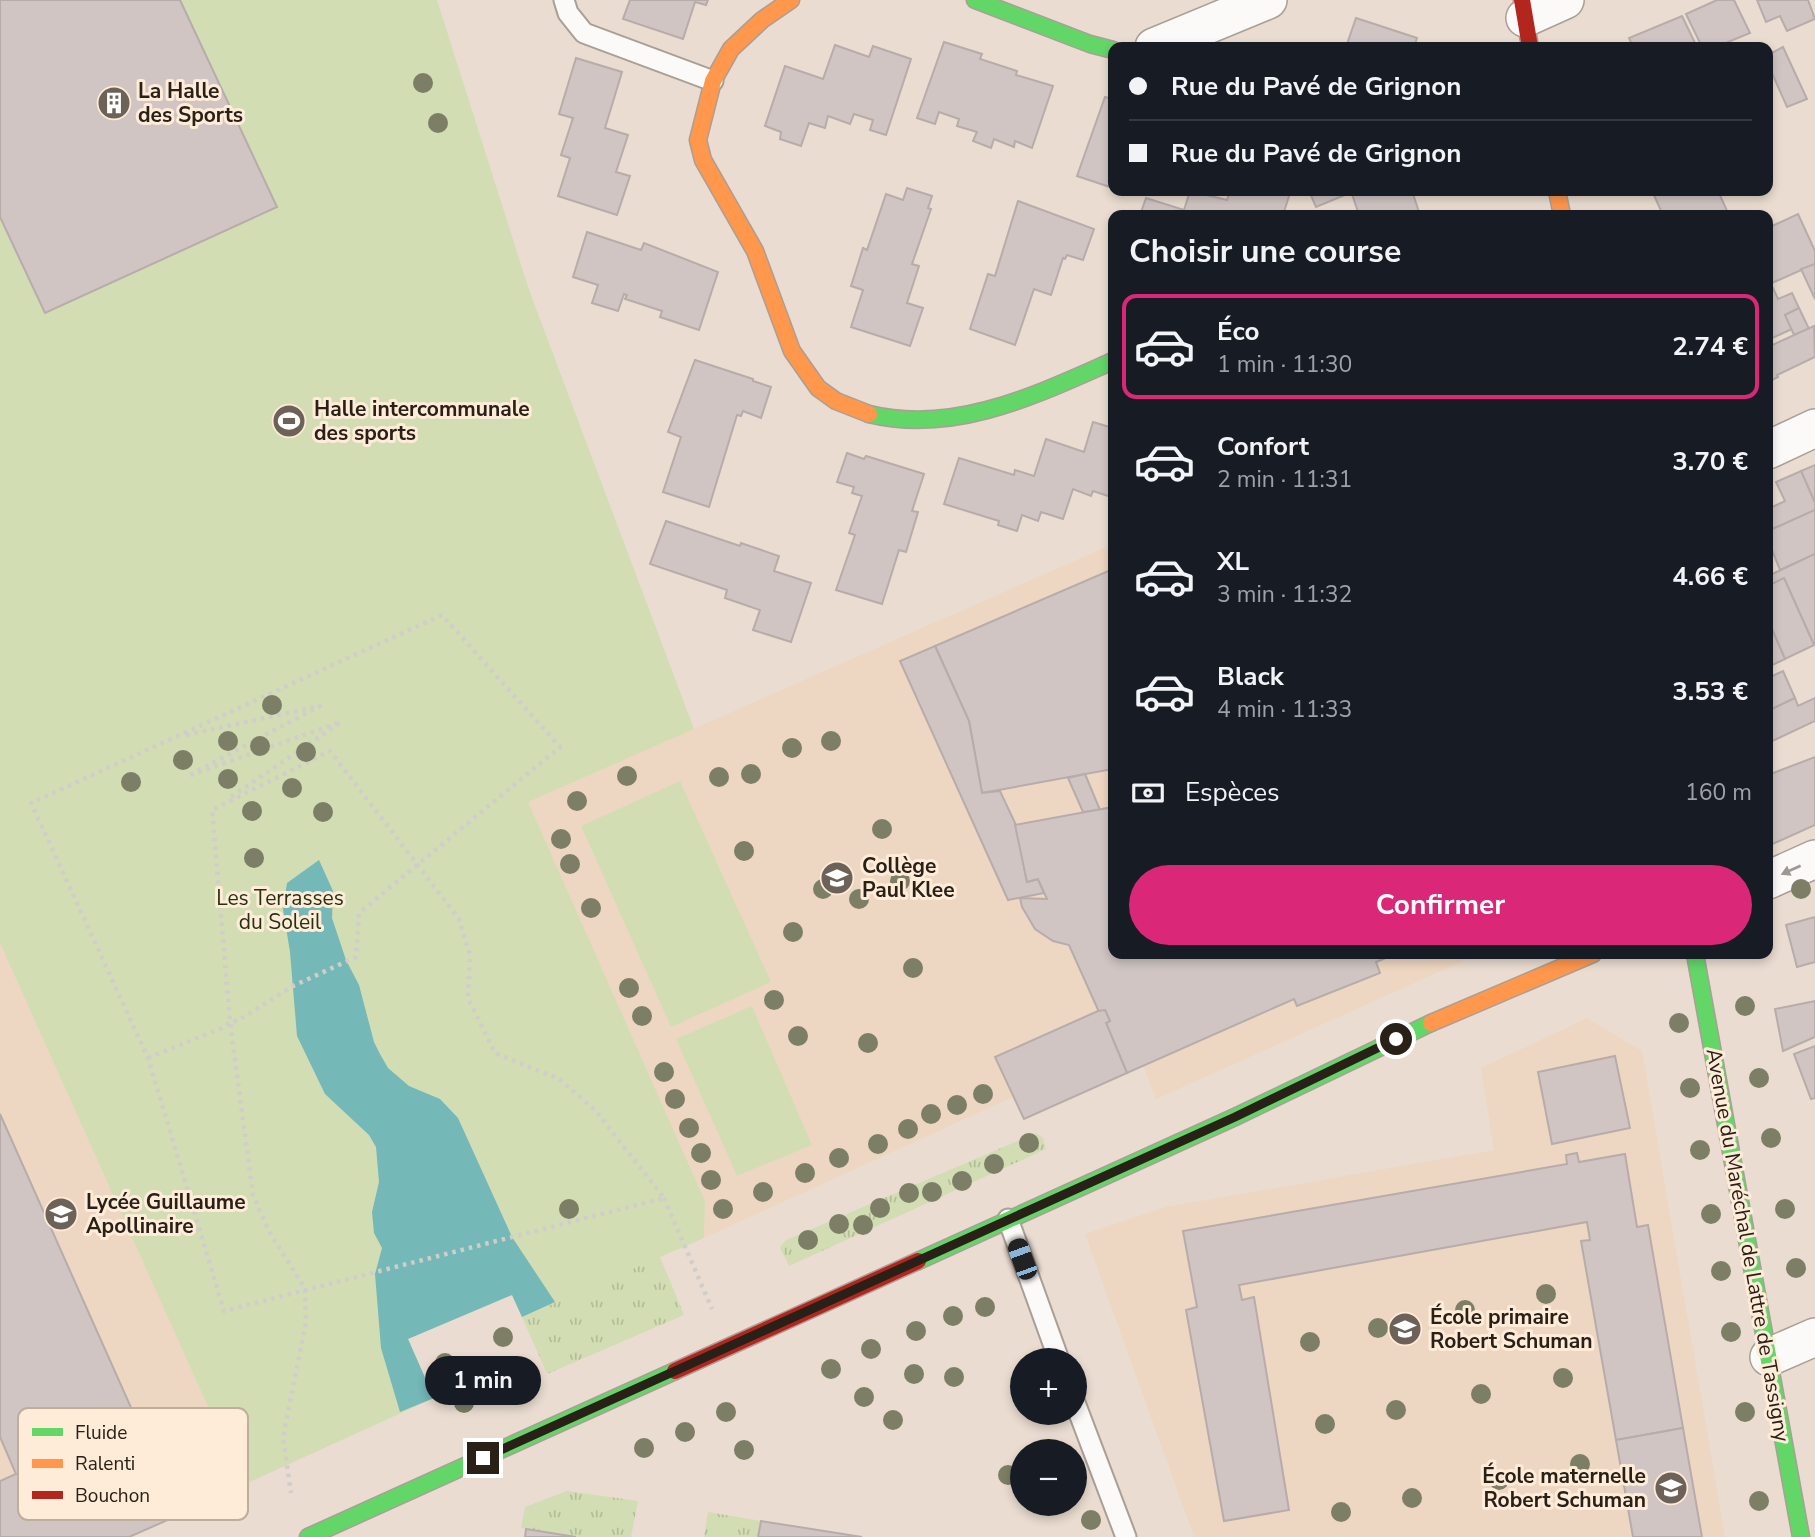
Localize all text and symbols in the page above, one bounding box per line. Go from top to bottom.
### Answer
text: Rue du Pavé de Grignon [1171,69,1461,104]
place label: La Halle des Sports [138,77,243,129]
building icon: La Halle des Sports [95,84,133,122]
text: Rue du Pavé de Grignon [1171,136,1461,171]
text: Choisir une course [1129,230,1401,273]
text: Éco [1217,314,1259,349]
icon: car [1133,315,1196,378]
text: 2.74 € [1672,329,1748,364]
text: 1 min · 11:30 [1217,349,1352,380]
place label: Halle intercommunale des sports [314,395,530,447]
sports icon: Halle intercommunale des sports [270,402,308,440]
text: Confort [1217,429,1309,464]
icon: car [1133,430,1196,493]
text: 3.70 € [1672,444,1748,479]
text: 2 min · 11:31 [1217,464,1352,495]
text: XL [1217,544,1249,579]
icon: car [1133,545,1196,608]
text: 4.66 € [1672,559,1748,594]
text: 3 min · 11:32 [1217,579,1352,610]
text: Black [1217,659,1284,694]
icon: car [1133,660,1196,723]
text: 3.53 € [1672,674,1748,709]
text: 4 min · 11:33 [1217,694,1352,725]
icon: cash [1129,774,1167,812]
text: Espèces [1185,775,1280,810]
text: 160 m [1685,777,1752,808]
place label: Collège Paul Klee [862,852,955,904]
school or university icon: Collège Paul Klee [818,859,856,897]
one-way arrow [1781,864,1801,876]
button: Confirmer [1129,865,1752,945]
park label: Les Terrasses du Soleil [216,884,344,936]
route start [1380,1023,1412,1055]
street label: Avenue du Maréchal de Lattre de Tassigny [1700,1046,1796,1444]
place label: Lycée Guillaume Apollinaire [86,1188,246,1240]
school or university icon: Lycée Guillaume Apollinaire [42,1195,80,1233]
car [1005,1236,1040,1282]
place label: École primaire Robert Schuman [1430,1303,1593,1355]
school or university icon: École primaire Robert Schuman [1386,1310,1424,1348]
map controls [1010,1348,1087,1516]
button: + [1010,1348,1087,1425]
callout: 1 min [425,1356,541,1406]
text: 1 min [453,1365,513,1396]
legend [18,1408,248,1520]
text: Fluide [75,1420,127,1446]
button: − [1010,1439,1087,1516]
route end [467,1442,499,1474]
text: Ralenti [75,1451,135,1477]
place label: École maternelle Robert Schuman [1482,1462,1646,1514]
school or university icon: École maternelle Robert Schuman [1652,1469,1690,1507]
text: Bouchon [75,1483,150,1509]

